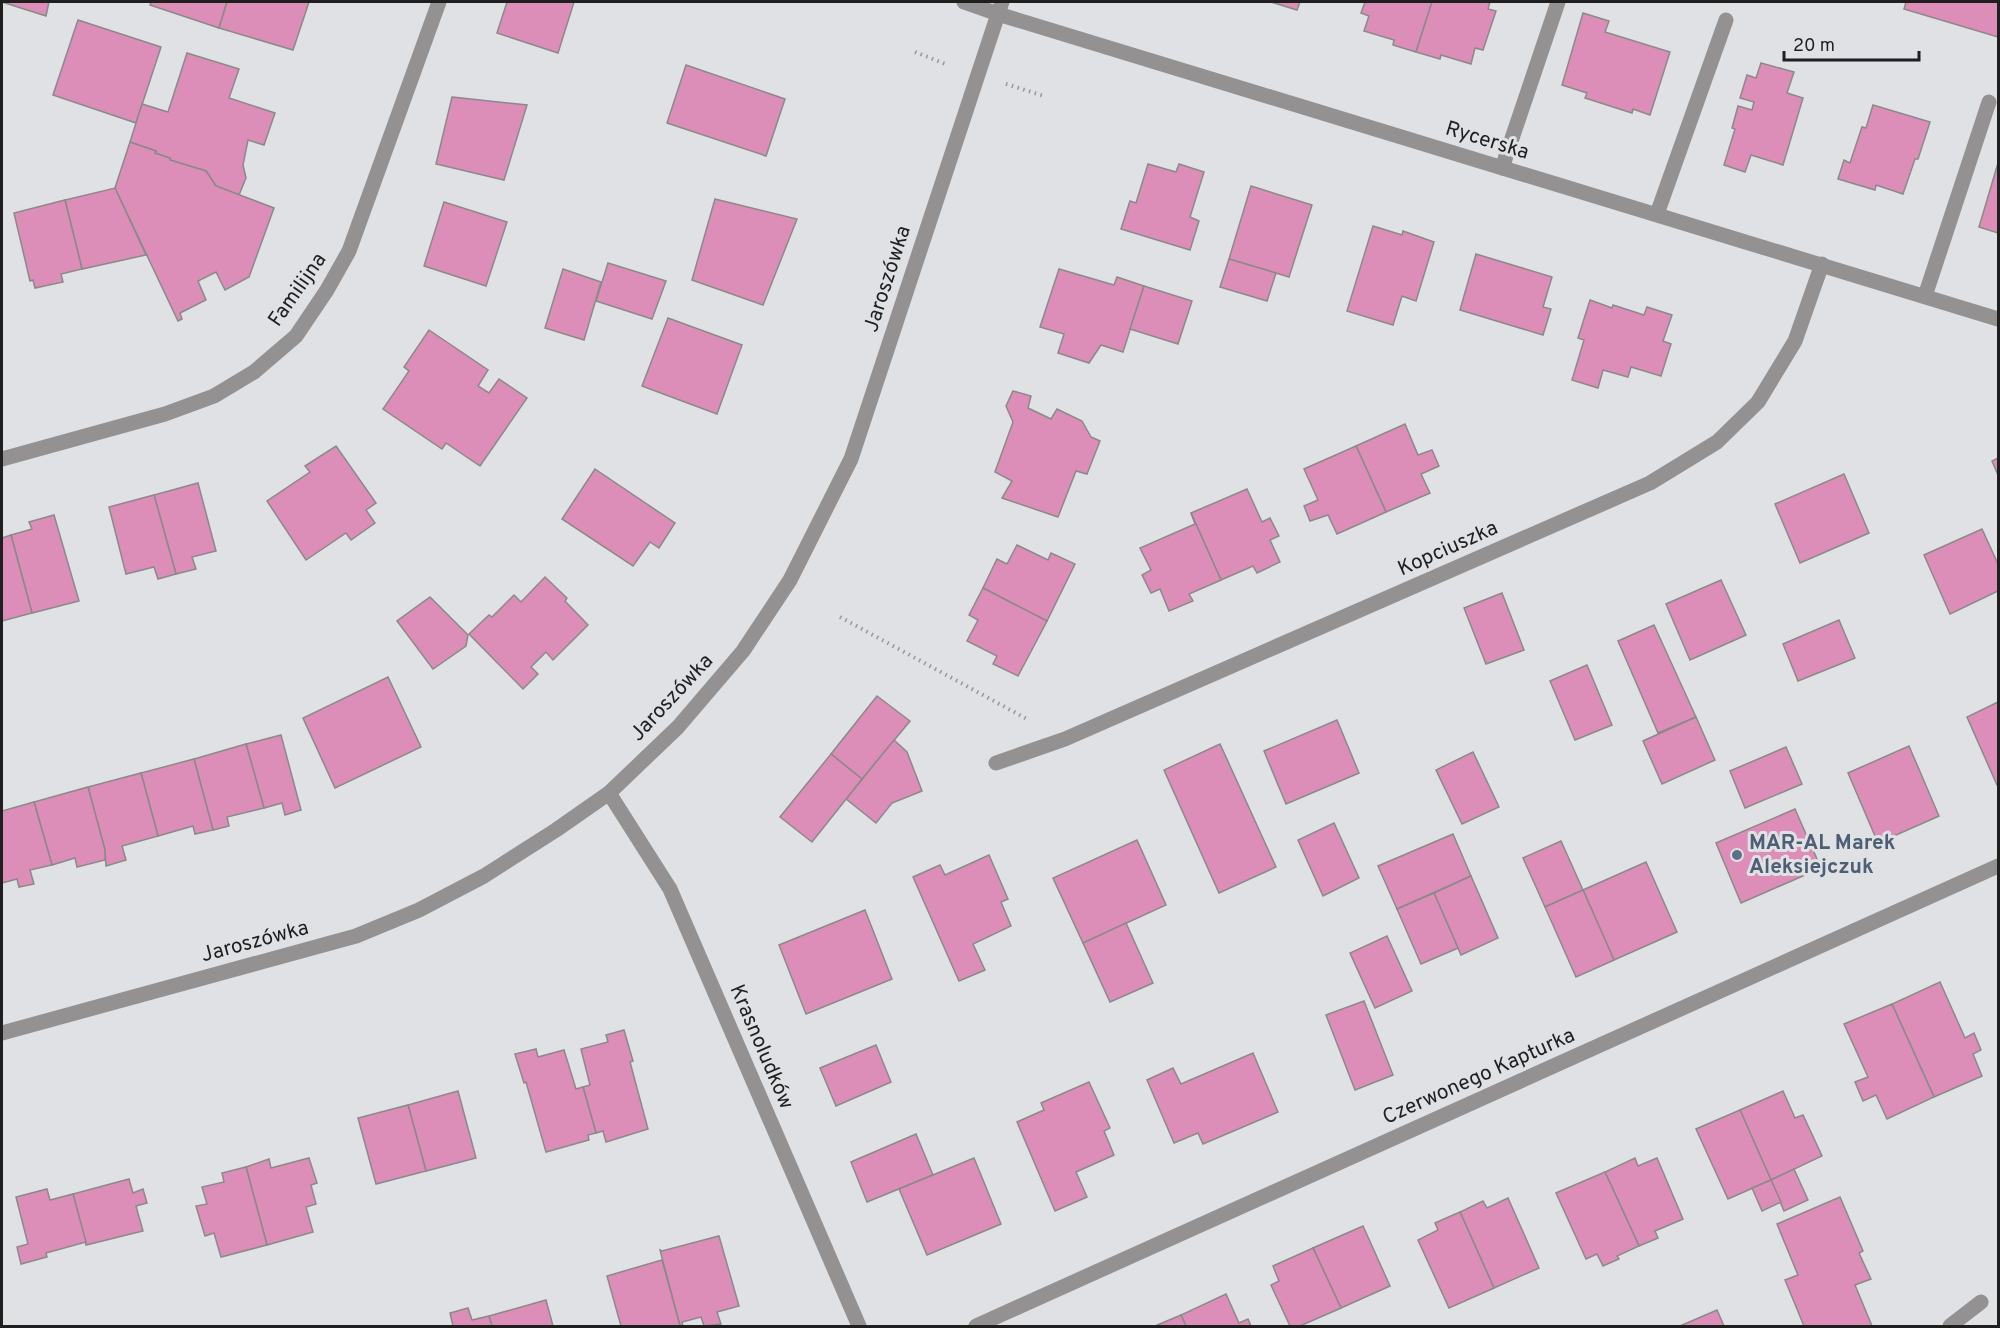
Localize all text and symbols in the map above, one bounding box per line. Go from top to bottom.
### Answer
scale bar [1784,24,1919,62]
text: 20 m [1793,35,1835,58]
street label: Rycerska [1442,115,1532,167]
street label: Jaroszówka [858,222,918,336]
street label: Familijna [263,248,333,332]
street label: Kopciuszka [1394,515,1502,583]
street label: Jaroszówka [624,648,720,748]
place label: MAR-AL Marek Aleksiejczuk [1749,830,1896,881]
marker: MAR-AL Marek Aleksiejczuk [1730,848,1744,862]
street label: Jaroszówka [198,915,312,969]
street label: Krasnoludków [723,981,799,1113]
street label: Czerwonego Kapturka [1379,1022,1579,1132]

